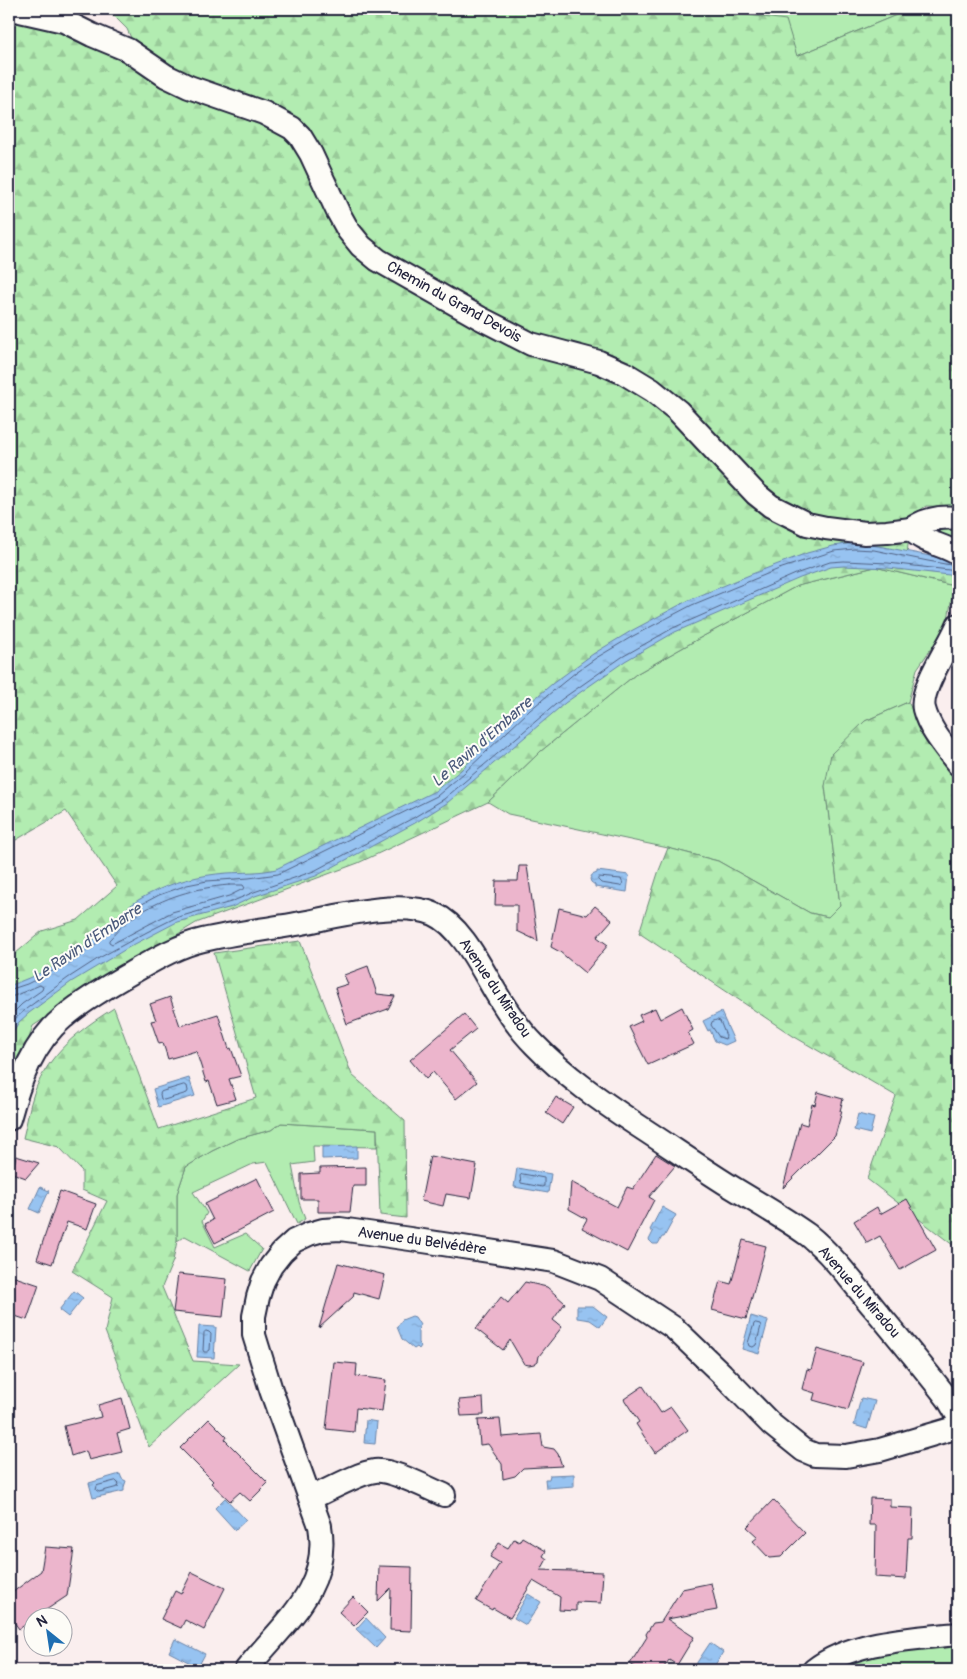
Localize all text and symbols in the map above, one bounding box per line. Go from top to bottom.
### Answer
street label: Chemin du Grand Devois [383,257,525,347]
water label: Le Ravin d'Embarre [427,691,538,791]
water label: Le Ravin d'Embarre [29,898,147,987]
street label: Avenue du Miradou [455,935,535,1041]
street label: Avenue du Belvédère [357,1223,488,1260]
street label: Avenue du Miradou [814,1242,904,1342]
north arrow [22,1606,72,1656]
text: N [33,1611,50,1631]

